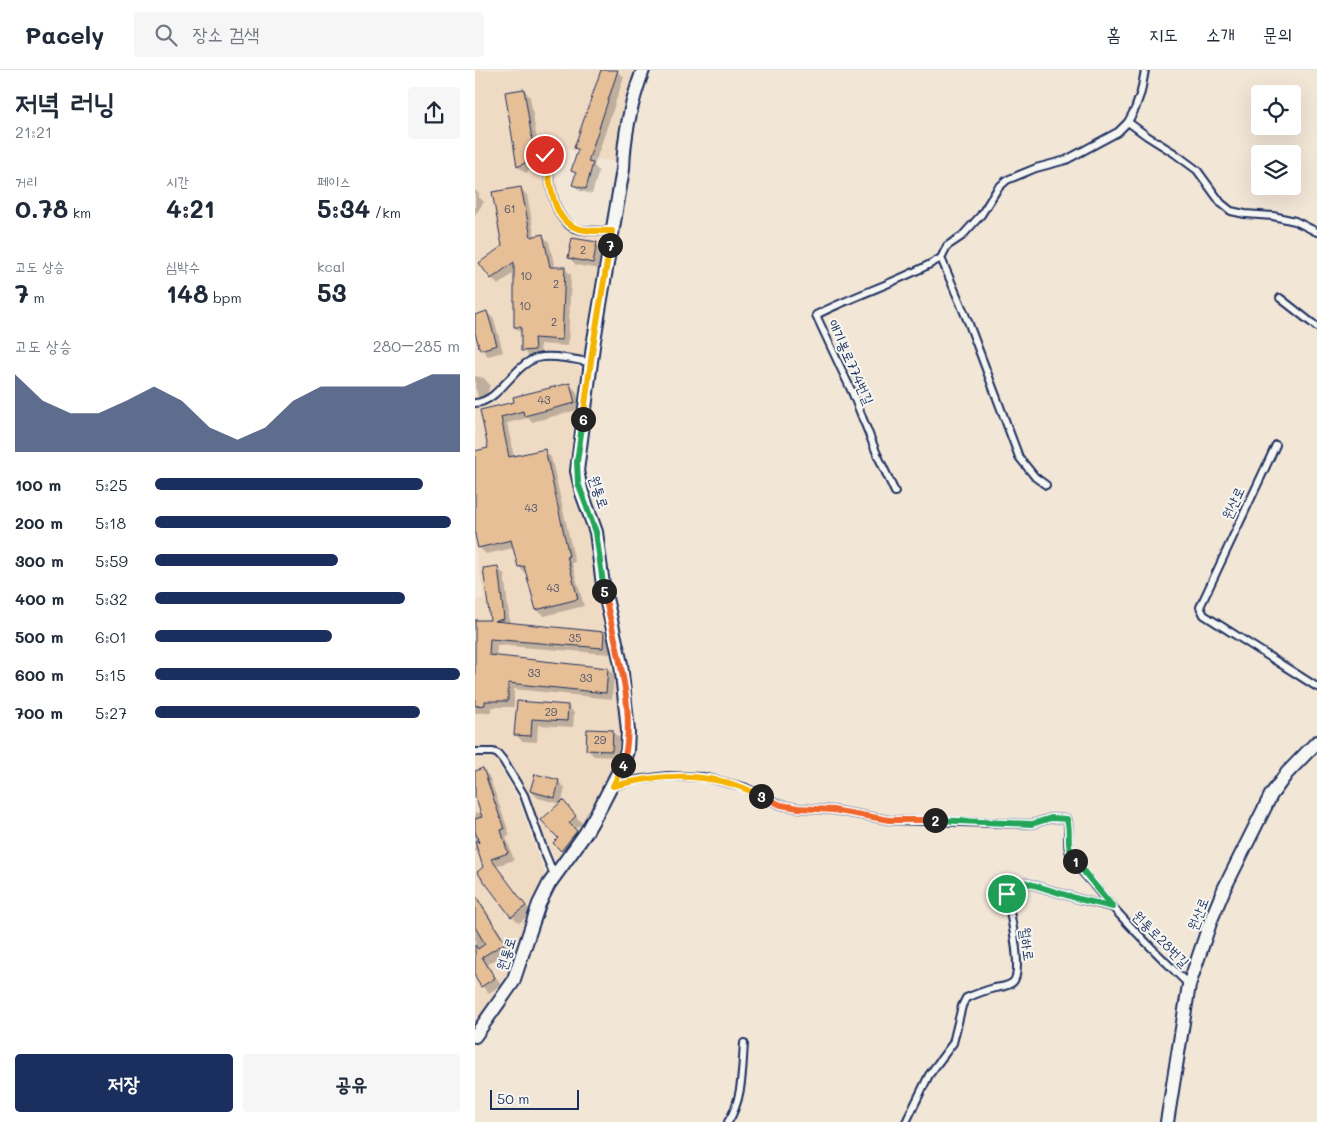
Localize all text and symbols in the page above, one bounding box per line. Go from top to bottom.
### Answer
search box [134,12,484,57]
text: Pacely [25,19,104,50]
icon: search [152,21,180,49]
text: 장소 검색 [192,21,260,46]
text: 홈 [1107,22,1121,46]
text: 지도 [1149,22,1178,46]
text: 소개 [1206,22,1235,46]
text: 문의 [1263,22,1292,46]
text: 저녁 러닝 [15,84,115,120]
map controls [1251,85,1301,195]
button: locate [1251,85,1301,135]
button: share [408,87,460,139]
text: 21:21 [15,121,52,142]
pin [524,134,566,176]
icon: check [531,141,559,169]
button: layers [1251,145,1301,195]
text: 거리 [15,172,38,191]
text: 시간 [166,172,189,191]
text: 페이스 [317,172,351,191]
text: 0.78 [15,192,68,224]
text: 4:21 [166,192,215,224]
text: 5:34 [317,192,370,224]
house number: 61 [504,201,516,216]
text: km [68,203,91,222]
text: /km [370,203,401,222]
pin: 7 [597,232,623,258]
text: 7 [607,236,614,255]
house number: 2 [580,242,586,257]
text: 고도 상승 [15,257,65,276]
text: 심박수 [166,257,200,276]
text: kcal [317,257,345,276]
house number: 10 [520,268,532,283]
text: 53 [317,276,347,308]
house number: 2 [553,276,559,291]
text: 7 [15,277,29,309]
text: 148 [166,277,208,309]
text: m [29,288,45,307]
text: bpm [208,288,242,307]
house number: 10 [519,298,531,313]
house number: 2 [551,314,557,329]
street label: 애기봉로774번길 [824,316,879,408]
text: 고도 상승 [15,335,72,356]
text: 280–285 m [373,335,460,356]
house number: 43 [538,392,551,407]
pin: 6 [571,406,595,432]
text: 6 [579,410,588,429]
street label: 원통로 [585,473,614,511]
text: 100 m [15,474,61,495]
text: 5:25 [95,474,128,495]
street label: 원산로 [1217,483,1248,522]
house number: 43 [525,500,538,515]
text: 200 m [15,512,63,533]
text: 5:18 [95,512,126,533]
text: 300 m [15,550,64,571]
text: 5:59 [95,550,128,571]
pin: 5 [591,578,617,604]
house number: 43 [547,580,560,595]
text: 5 [600,582,609,601]
text: 400 m [15,588,64,609]
text: 5:32 [95,588,128,609]
text: 500 m [15,626,63,647]
text: 6:01 [95,626,127,647]
house number: 35 [569,630,581,645]
text: 600 m [15,664,64,685]
text: 5:15 [95,664,126,685]
house number: 33 [528,665,541,680]
house number: 33 [580,670,593,685]
text: 700 m [15,702,63,723]
text: 5:27 [95,702,127,723]
house number: 29 [545,704,558,719]
house number: 29 [594,732,607,747]
pin: 4 [611,752,635,778]
text: 4 [619,756,628,775]
pin: 3 [749,784,773,808]
text: 3 [757,787,766,806]
pin: 2 [923,808,947,832]
text: 2 [932,811,939,830]
pin: 1 [1063,848,1087,874]
text: 1 [1072,852,1079,871]
pin [986,873,1028,915]
icon: arrive [993,880,1021,908]
street label: 원산로 [1183,895,1212,933]
street label: 원통로28번길 [1129,906,1194,972]
street label: 월하로 [1016,926,1039,962]
street label: 원통로 [491,935,520,973]
button: 저장 [15,1054,233,1112]
button: 공유 [243,1054,460,1112]
scale bar [490,1087,579,1110]
text: 50 m [497,1089,529,1108]

